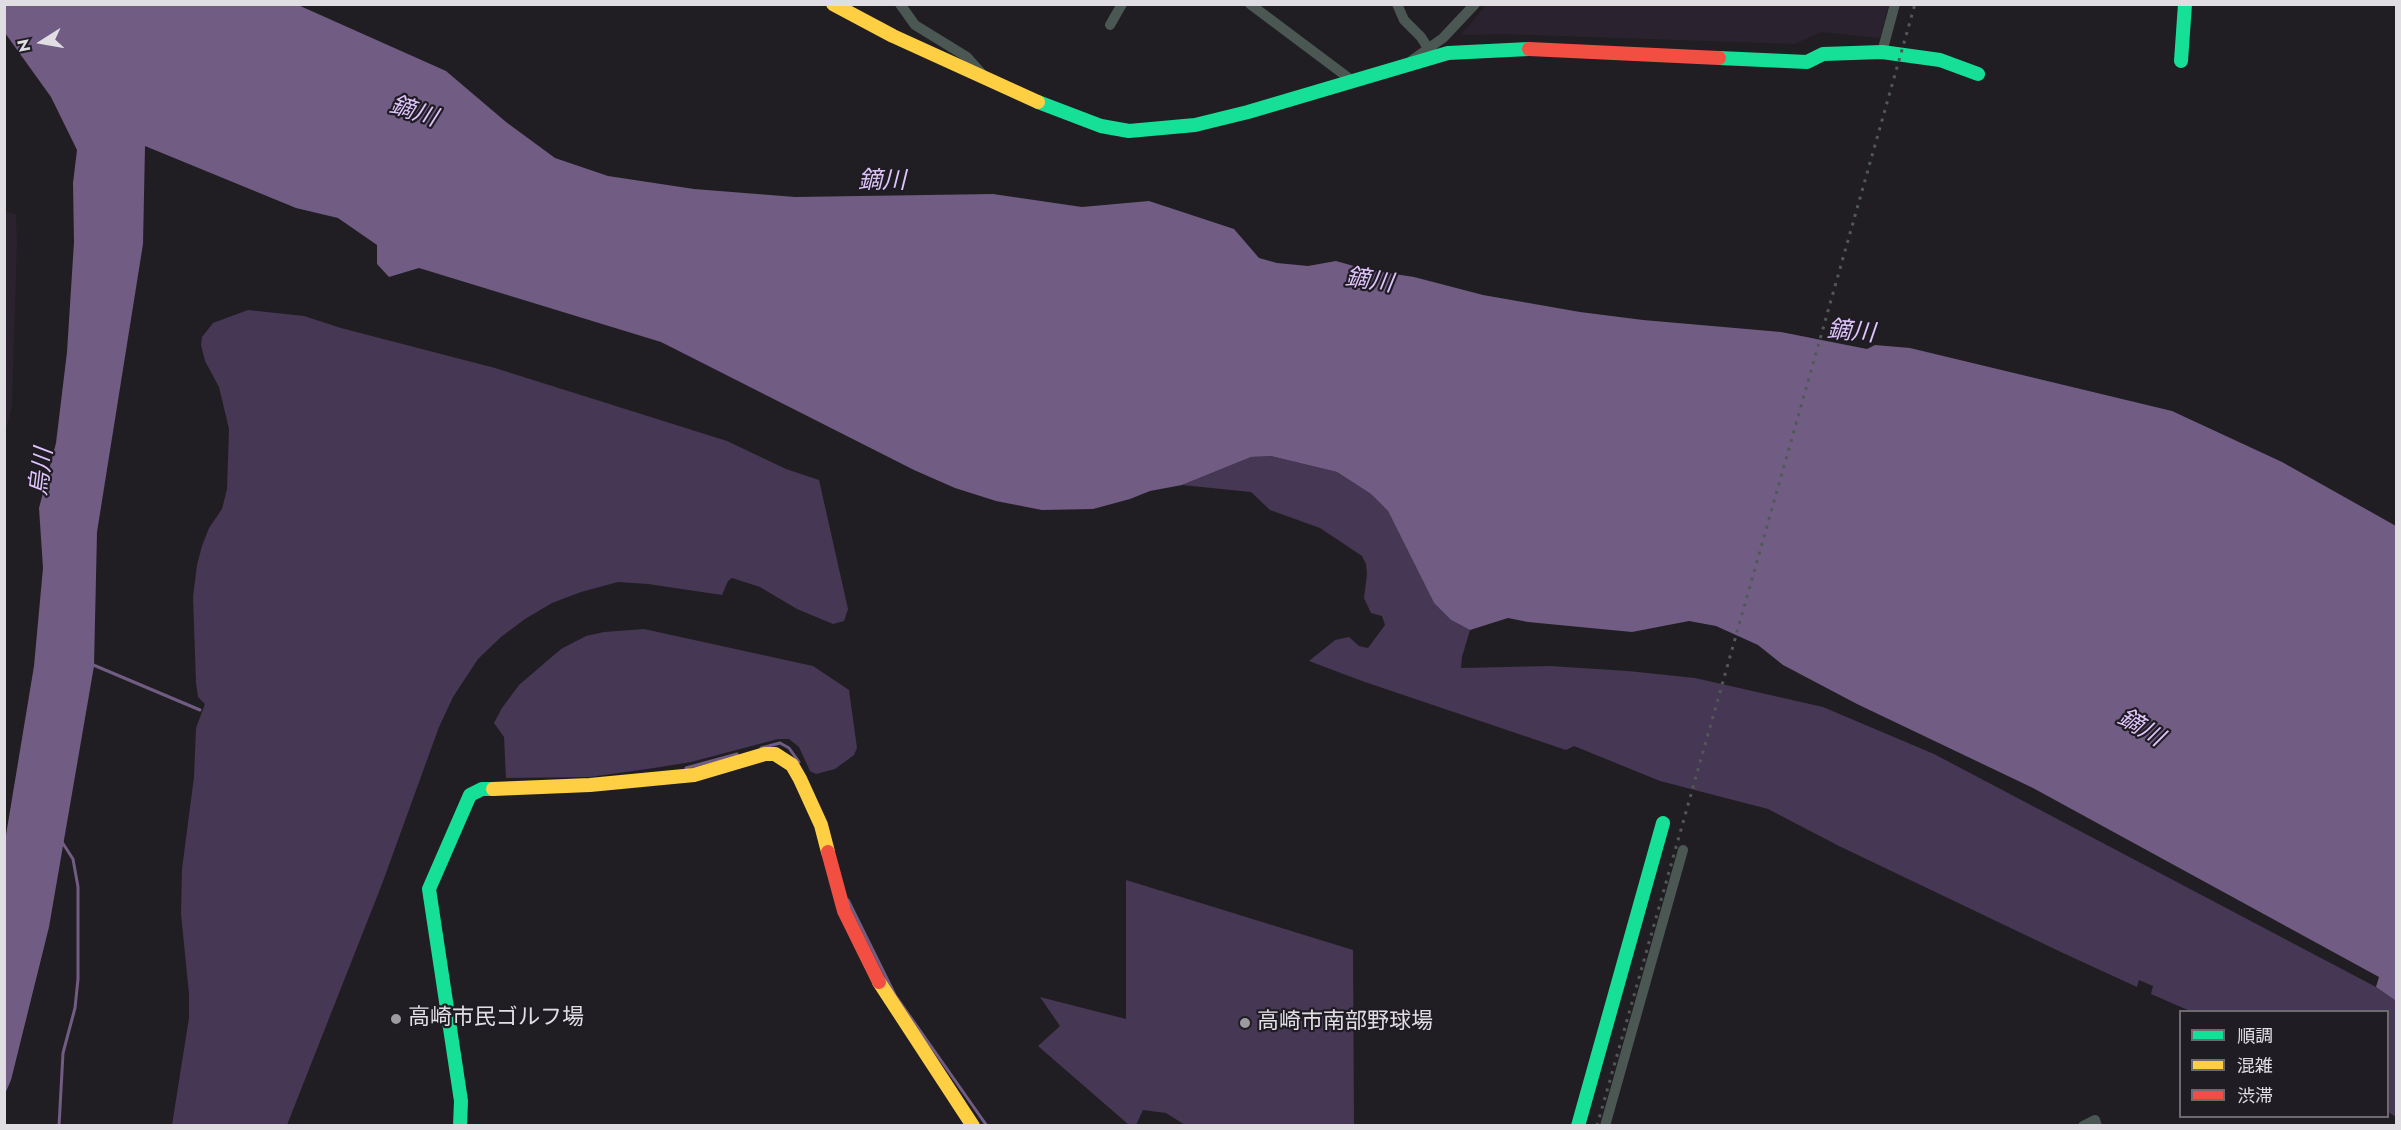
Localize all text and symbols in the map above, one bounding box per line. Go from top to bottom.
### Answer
north arrow [12,12,72,72]
text: N [11,37,36,54]
water label: 鏑川 [386,92,440,134]
water label: 鏑川 [858,168,906,196]
water label: 鏑川 [1343,264,1395,300]
water label: 鏑川 [1826,317,1876,349]
water label: 烏川 [26,446,60,498]
water label: 鏑川 [2112,704,2168,754]
place label: 高崎市民ゴルフ場 [408,1006,584,1032]
place label: 高崎市南部野球場 [1257,1010,1433,1036]
legend [2179,1010,2389,1118]
marker: 高崎市民ゴルフ場 [389,1012,403,1026]
marker: 高崎市南部野球場 [1238,1016,1252,1030]
text: 順調 [2237,1023,2273,1049]
text: 混雑 [2237,1053,2273,1079]
text: 渋滞 [2237,1083,2273,1109]

